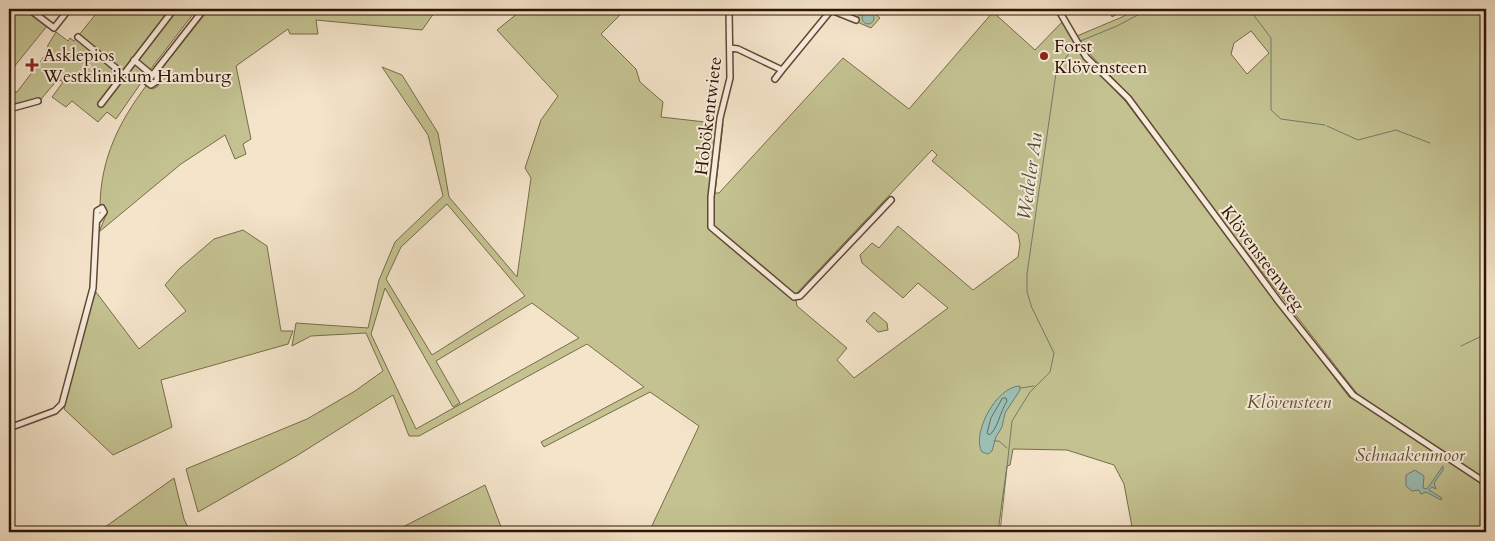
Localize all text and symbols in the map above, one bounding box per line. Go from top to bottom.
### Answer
place label: Forst Klövensteen [1054,34,1148,80]
place label: Asklepios Westklinikum Hamburg [42,43,232,89]
marker: Forst Klövensteen [1038,50,1050,62]
street label: Hobökentwiete [689,55,728,177]
marker: Asklepios Westklinikum Hamburg [25,58,39,72]
water label: Wedeler Au [1011,130,1049,222]
street label: Klövensteenweg [1215,200,1311,317]
park label: Klövensteen [1247,390,1331,415]
park label: Schnaakenmoor [1355,443,1466,468]

